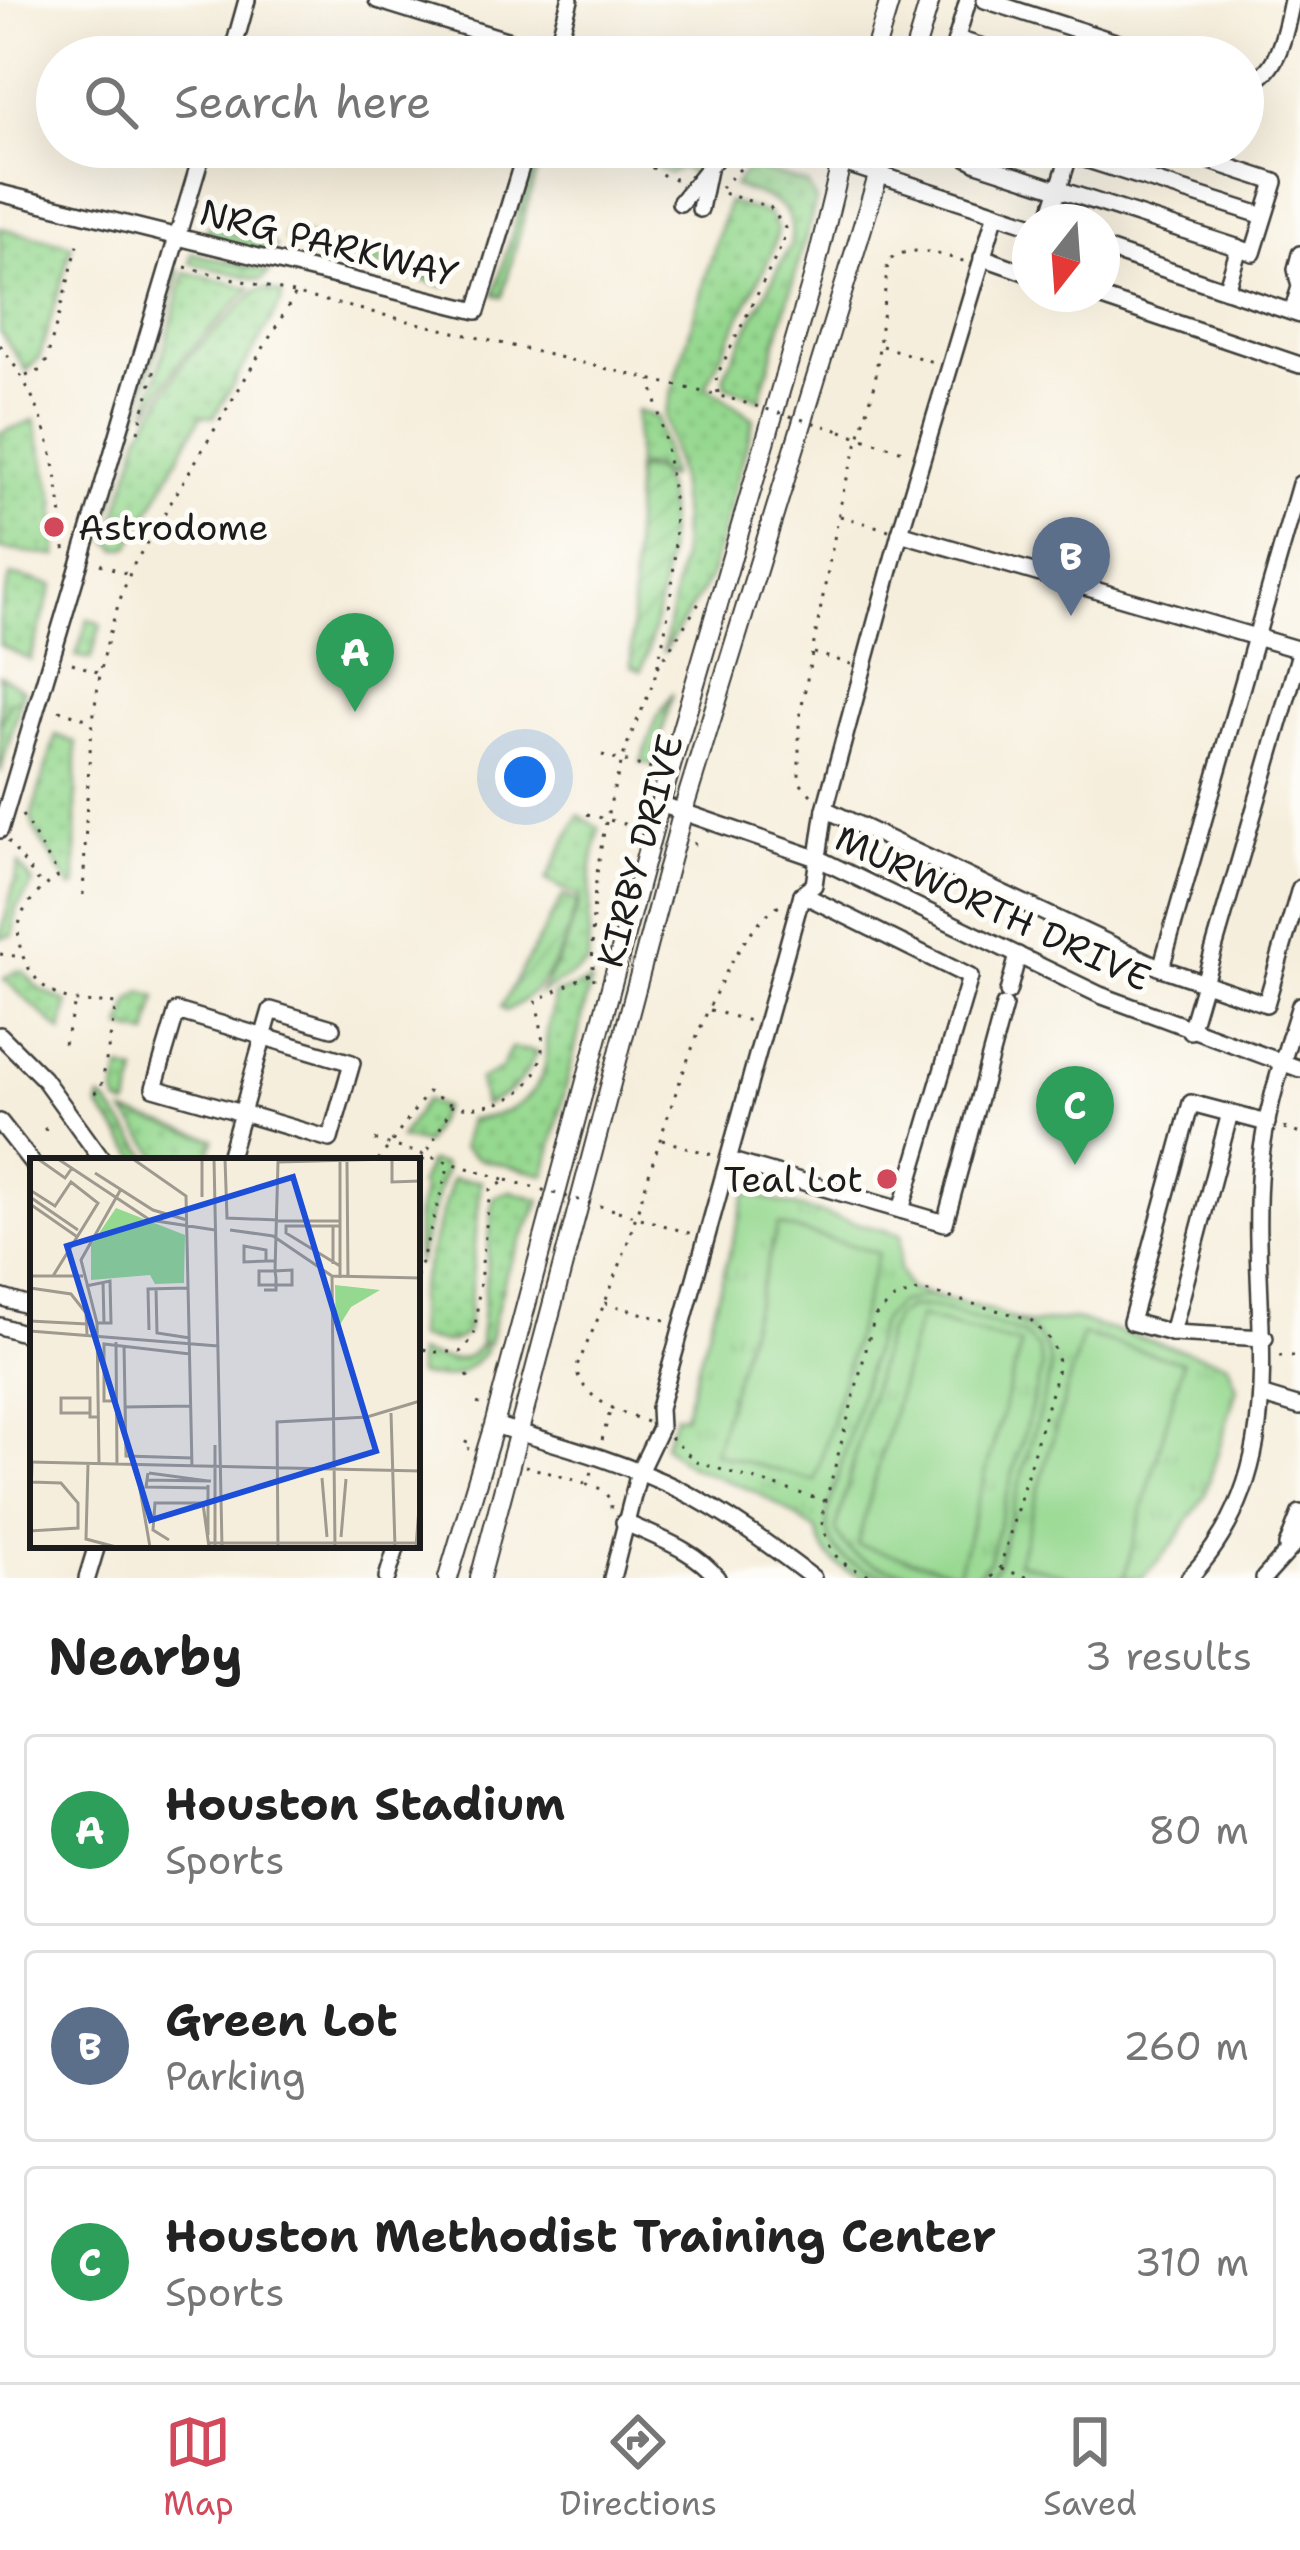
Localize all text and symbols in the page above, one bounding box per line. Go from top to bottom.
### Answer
search box [36,36,1264,168]
icon: search [78,69,144,135]
text: Search here [174,72,431,132]
street label: NRG PARKWAY [195,187,463,299]
north arrow [1012,204,1120,312]
place label: Astrodome [78,503,269,552]
marker: Astrodome [41,514,67,540]
pin: B [1032,517,1110,616]
pin: A [316,613,394,712]
street label: KIRBY DRIVE [585,729,695,973]
your location [495,747,555,807]
street label: MURWORTH DRIVE [827,813,1159,1003]
pin: C [1036,1066,1114,1165]
place label: Teal Lot [723,1155,863,1204]
inset map [30,1158,420,1548]
marker: Teal Lot [874,1166,900,1192]
text: Nearby [48,1622,243,1690]
text: 3 results [1085,1630,1252,1682]
text: Houston Stadium [165,1774,565,1834]
text: A [75,1804,105,1856]
text: 80 m [1148,1804,1249,1856]
text: Sports [165,1834,285,1886]
text: Green Lot [165,1990,398,2050]
text: B [78,2020,102,2072]
text: 260 m [1123,2020,1249,2072]
text: Parking [165,2050,306,2102]
text: Houston Methodist Training Center [165,2206,996,2266]
text: C [78,2236,102,2288]
text: 310 m [1134,2236,1249,2288]
text: Sports [165,2266,285,2318]
tab: Map [163,2409,234,2526]
tab: Directions [560,2409,717,2526]
tab: Saved [1043,2409,1137,2526]

